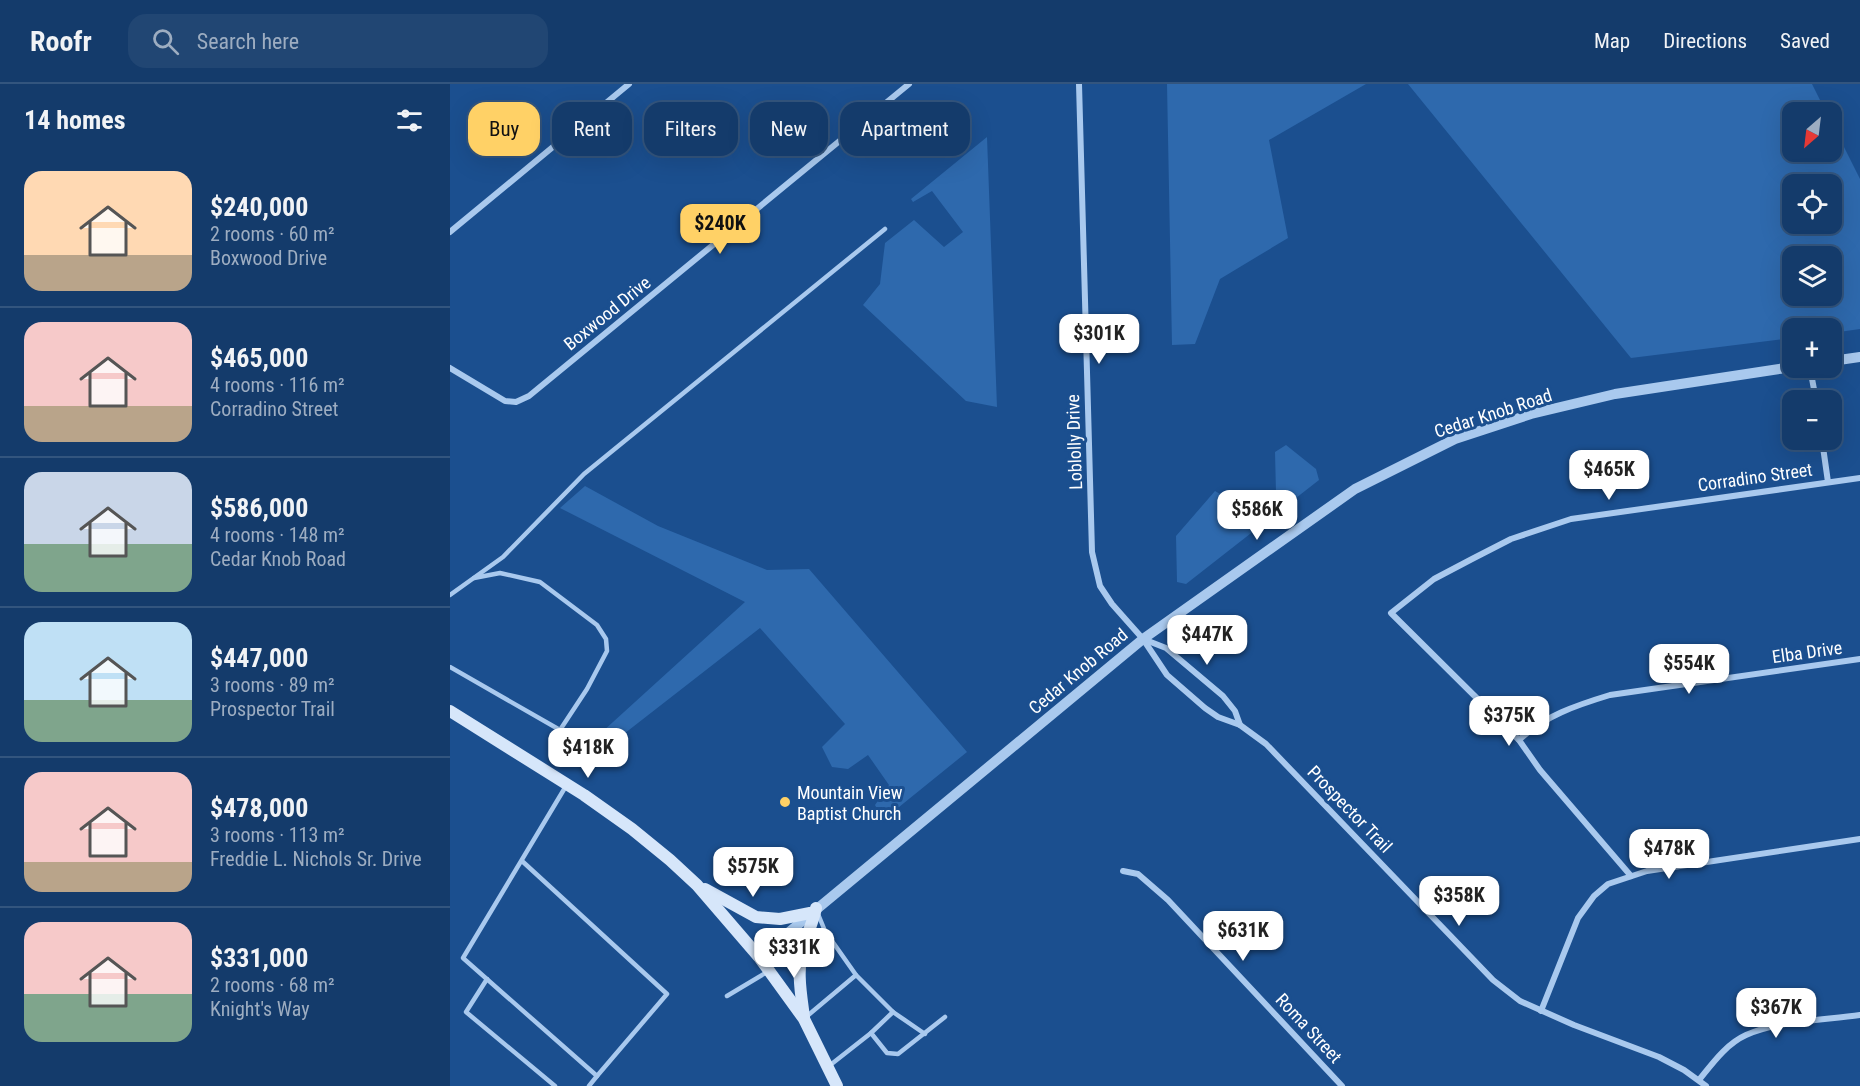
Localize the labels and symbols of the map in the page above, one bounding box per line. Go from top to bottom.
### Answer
north arrow [1782,102,1842,162]
pin: $240K [678,204,762,255]
street label: Boxwood Drive [559,272,655,354]
pin: $301K [1057,314,1141,365]
street label: Cedar Knob Road [1432,384,1554,442]
street label: Loblolly Drive [1062,394,1086,490]
pin: $465K [1567,450,1651,501]
street label: Corradino Street [1696,459,1814,495]
pin: $586K [1215,490,1299,541]
pin: $447K [1165,615,1249,666]
street label: Cedar Knob Road [1024,624,1132,718]
street label: Elba Drive [1771,637,1843,667]
pin: $554K [1647,644,1731,695]
pin: $375K [1467,696,1551,747]
pin: $418K [546,728,630,779]
street label: Prospector Trail [1303,761,1397,857]
place label: Mountain View Baptist Church [797,782,903,824]
marker: Mountain View Baptist Church [778,795,792,809]
pin: $478K [1627,829,1711,880]
pin: $575K [711,847,795,898]
pin: $358K [1417,876,1501,927]
pin: $631K [1201,911,1285,962]
pin: $331K [752,928,836,979]
pin: $367K [1734,988,1818,1039]
street label: Roma Street [1272,989,1346,1067]

